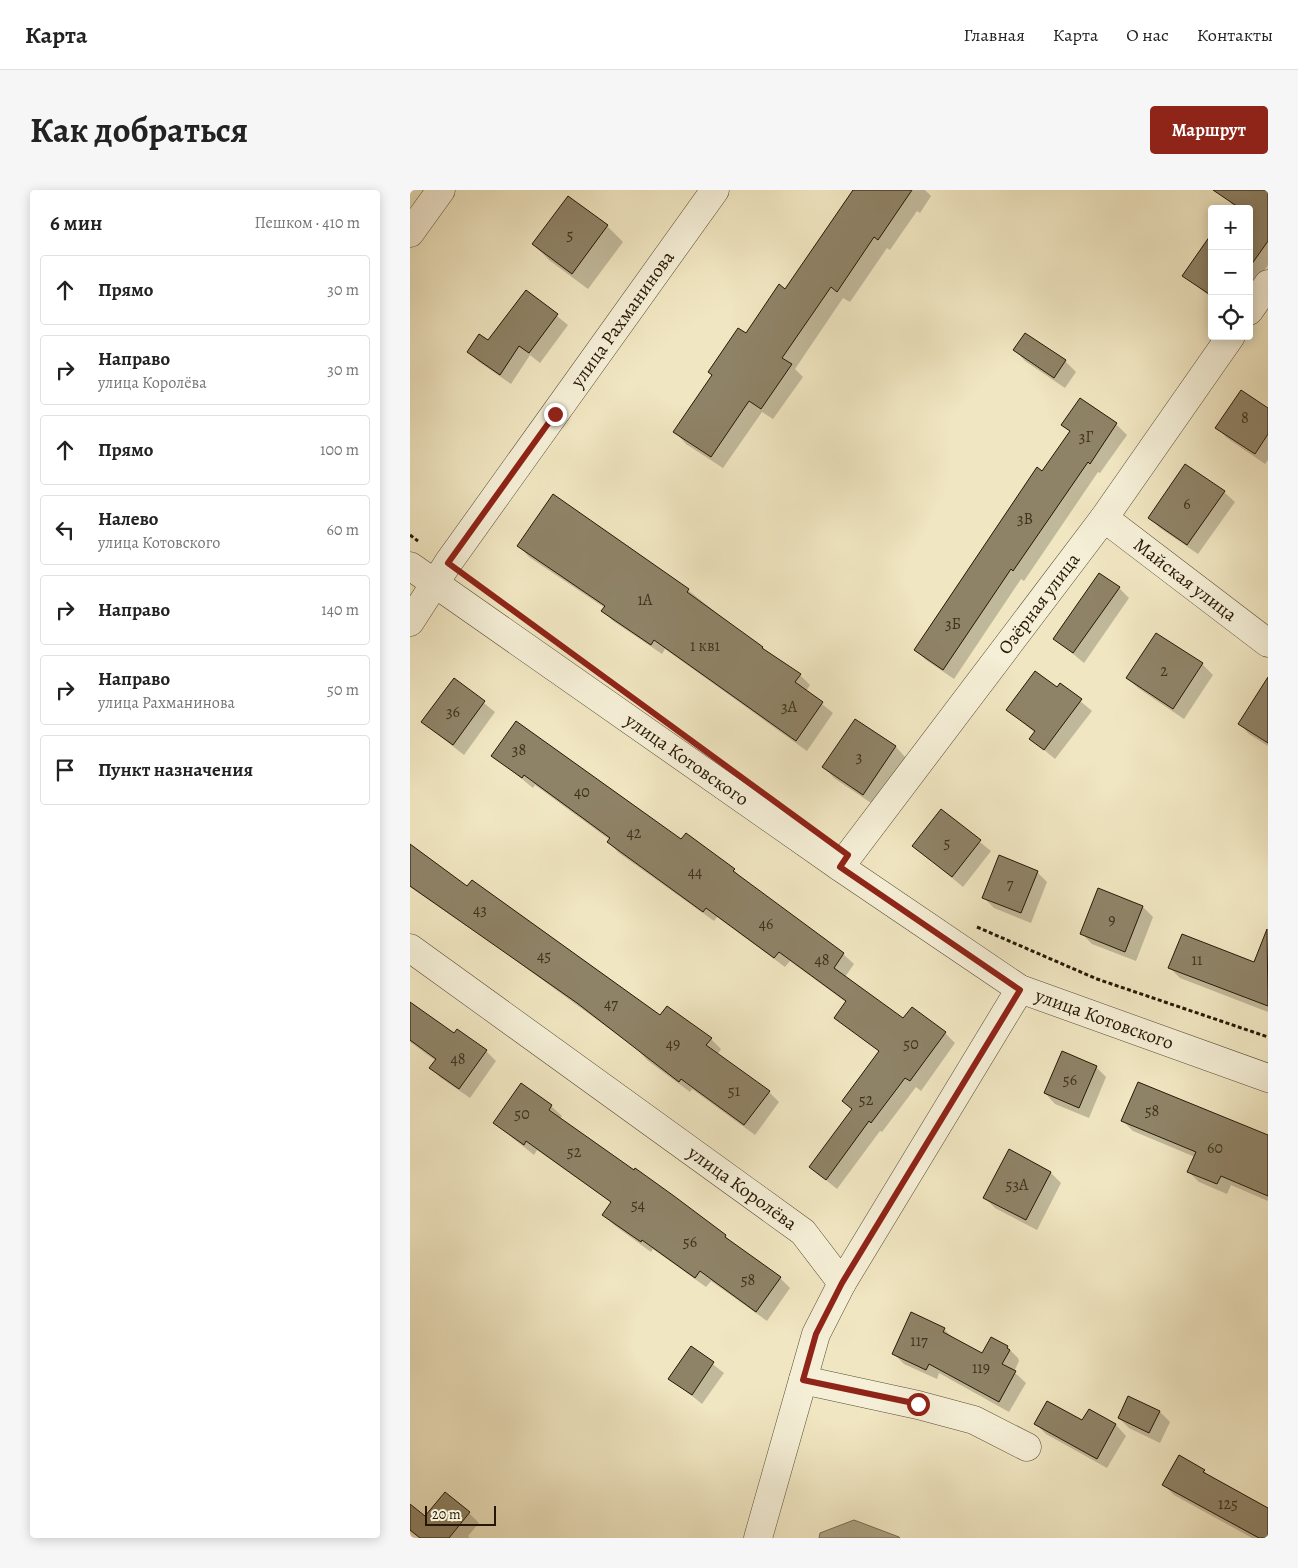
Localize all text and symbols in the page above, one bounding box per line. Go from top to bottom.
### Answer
text: Карта [25,19,87,51]
text: Главная [964,23,1025,47]
text: Карта [1053,23,1098,47]
text: О нас [1126,23,1169,47]
text: Контакты [1197,23,1273,47]
text: Как добраться [30,106,248,154]
button: Маршрут [1150,106,1268,154]
map controls [1208,205,1253,340]
button: + [1208,205,1253,250]
text: 6 мин [50,209,102,237]
text: Пешком · 410 m [255,212,360,234]
house number: 5 [567,224,574,246]
street label: улица Рахманинова [564,245,681,394]
button: − [1208,250,1253,295]
icon: ahead [51,276,79,304]
text: Прямо [98,277,153,303]
text: 30 m [327,279,359,301]
button: locate [1208,295,1253,340]
text: Направо [98,346,170,372]
icon: right [51,356,79,384]
text: 30 m [327,359,359,381]
text: улица Королёва [98,372,207,394]
route end [544,403,567,426]
house number: 8 [1241,407,1249,429]
house number: 3Г [1079,426,1093,448]
icon: ahead [51,436,79,464]
text: Прямо [98,437,153,463]
text: 100 m [320,439,359,461]
house number: 6 [1183,493,1191,515]
text: Налево [98,506,158,532]
house number: 3В [1017,508,1033,530]
icon: left [51,516,79,544]
text: 60 m [327,519,359,541]
text: улица Котовского [98,532,220,554]
street label: Майская улица [1128,532,1242,628]
street label: Озёрная улица [992,547,1086,660]
house number: 1А [638,589,653,611]
icon: right [51,596,79,624]
text: Направо [98,597,170,623]
text: 140 m [321,599,359,621]
house number: 3Б [945,613,961,635]
house number: 1 кв1 [690,635,721,657]
house number: 2 [1160,660,1168,682]
text: Направо [98,666,170,692]
icon: right [51,676,79,704]
text: 50 m [327,679,359,701]
text: улица Рахманинова [98,692,235,714]
house number: 3А [781,696,798,718]
house number: 36 [446,701,460,723]
street label: улица Котовского [619,707,754,812]
house number: 38 [512,739,526,761]
house number: 3 [856,746,862,768]
icon: arrive [51,756,79,784]
text: Пункт назначения [98,757,253,783]
house number: 40 [574,781,590,803]
house number: 42 [627,822,642,844]
house number: 5 [944,832,951,854]
house number: 44 [688,861,702,883]
house number: 7 [1007,873,1014,895]
house number: 43 [473,899,487,921]
house number: 9 [1108,909,1116,931]
house number: 46 [759,913,773,935]
house number: 45 [537,945,551,967]
house number: 48 [814,949,830,971]
house number: 11 [1192,949,1203,971]
street label: улица Котовского [1031,982,1177,1056]
house number: 47 [604,993,618,1015]
house number: 49 [666,1033,680,1055]
house number: 50 [903,1033,919,1055]
house number: 48 [450,1048,466,1070]
house number: 56 [1063,1069,1077,1091]
house number: 51 [728,1080,741,1102]
house number: 52 [859,1089,874,1111]
house number: 58 [1145,1100,1159,1122]
house number: 50 [514,1103,530,1125]
house number: 60 [1207,1137,1223,1159]
street label: улица Королёва [682,1139,802,1237]
house number: 52 [567,1141,582,1163]
house number: 53А [1006,1174,1029,1196]
house number: 54 [631,1194,645,1216]
house number: 56 [683,1231,697,1253]
house number: 58 [741,1269,755,1291]
house number: 117 [910,1330,928,1352]
house number: 119 [972,1357,990,1379]
route start [907,1393,930,1416]
house number: 125 [1218,1493,1238,1515]
scale bar [425,1503,496,1526]
text: 20 m [432,1505,461,1524]

